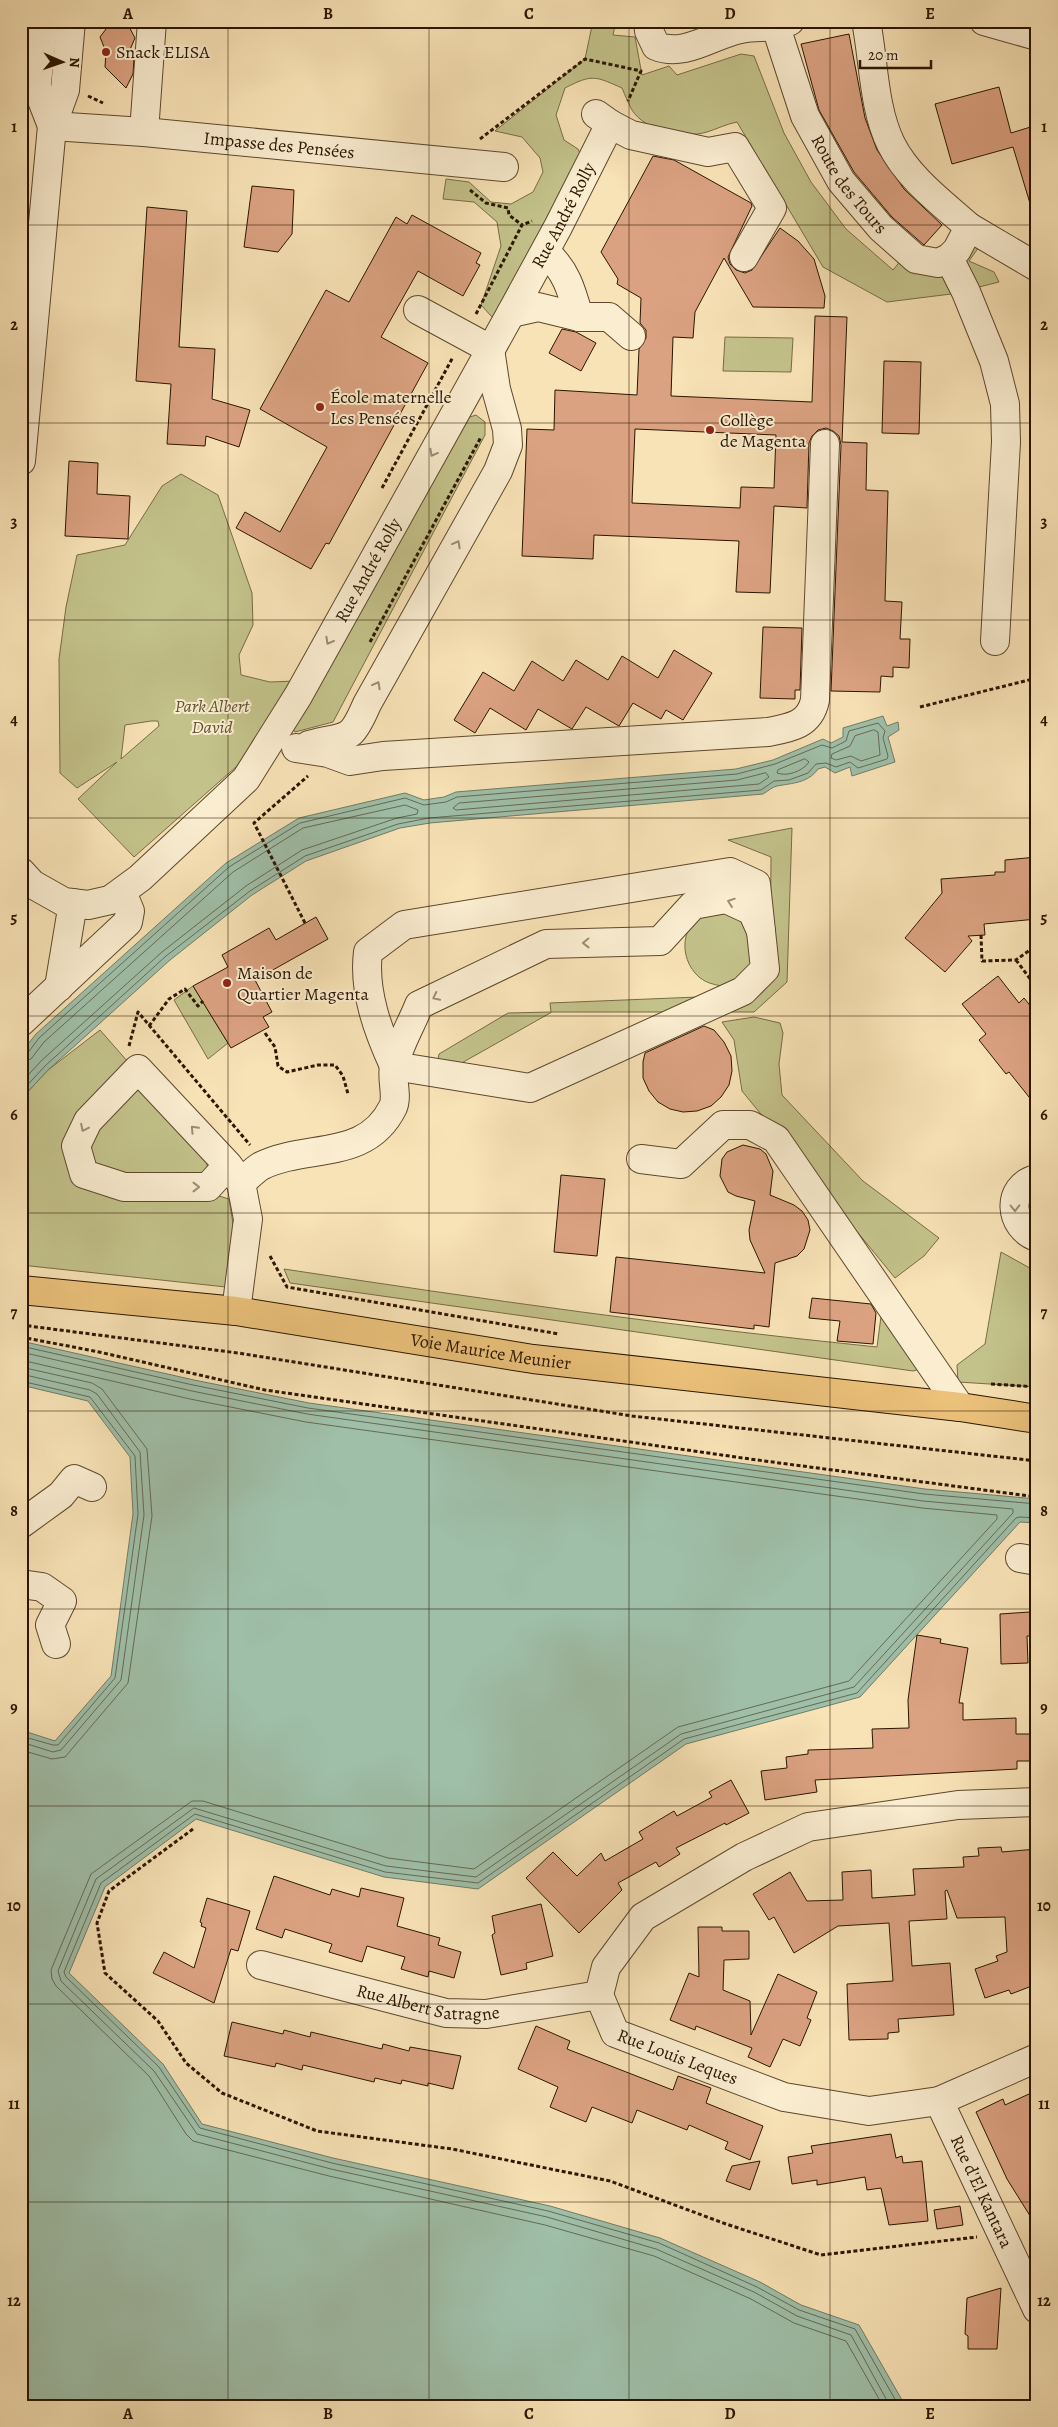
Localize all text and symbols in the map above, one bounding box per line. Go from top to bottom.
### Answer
text: A [122,3,134,25]
text: B [323,3,333,25]
text: C [524,3,534,25]
text: D [724,3,736,25]
text: E [925,3,935,25]
north arrow [38,38,88,88]
scale bar [860,38,932,70]
place label: Snack ELISA [116,40,210,64]
text: 20 m [868,45,899,65]
marker: Snack ELISA [100,46,112,58]
text: N [65,57,84,68]
text: 1 [11,116,17,138]
text: 1 [1041,116,1047,138]
street label: Impasse des Pensées [203,126,356,164]
street label: Route des Tours [806,130,892,240]
street label: Rue André Rolly [526,157,601,273]
text: 2 [10,314,18,336]
text: 2 [1040,314,1048,336]
place label: École maternelle Les Pensées [330,385,452,430]
marker: École maternelle Les Pensées [314,401,326,413]
place label: Collège de Magenta [720,408,807,453]
marker: Collège de Magenta [704,424,716,436]
one-way arrow [429,448,439,457]
text: 3 [11,511,18,533]
text: 3 [1041,511,1048,533]
street label: Rue André Rolly [329,513,407,627]
one-way arrow [451,540,461,549]
one-way arrow [325,636,335,645]
one-way arrow [371,682,381,691]
park label: Park Albert David [175,694,250,739]
text: 4 [10,709,18,731]
text: 4 [1040,709,1048,731]
one-way arrow [727,898,736,908]
text: 5 [11,907,18,929]
text: 5 [1041,907,1048,929]
one-way arrow [581,937,589,948]
place label: Maison de Quartier Magenta [237,961,369,1006]
marker: Maison de Quartier Magenta [221,977,233,989]
one-way arrow [432,991,441,1001]
text: 6 [10,1104,18,1126]
text: 6 [1040,1104,1048,1126]
one-way arrow [80,1123,91,1132]
one-way arrow [191,1126,200,1135]
one-way arrow [192,1182,200,1192]
one-way arrow [1010,1204,1020,1212]
text: 7 [11,1302,18,1324]
text: 7 [1041,1302,1048,1324]
street label: Voie Maurice Meunier [408,1327,572,1375]
text: 8 [10,1500,18,1522]
text: 8 [1040,1500,1048,1522]
text: 9 [10,1697,18,1719]
text: 9 [1040,1697,1048,1719]
text: 10 [7,1895,21,1917]
text: 10 [1037,1895,1051,1917]
street label: Rue Albert Satragne [354,1978,502,2027]
street label: Rue Louis Leques [614,2023,741,2090]
text: 11 [8,2093,20,2115]
text: 11 [1038,2093,1050,2115]
street label: Rue d'El Kantara [945,2131,1019,2252]
text: 12 [7,2290,21,2312]
text: 12 [1037,2290,1051,2312]
text: A [122,2403,134,2425]
text: B [323,2403,333,2425]
text: C [524,2403,534,2425]
text: D [724,2403,736,2425]
text: E [925,2403,935,2425]

